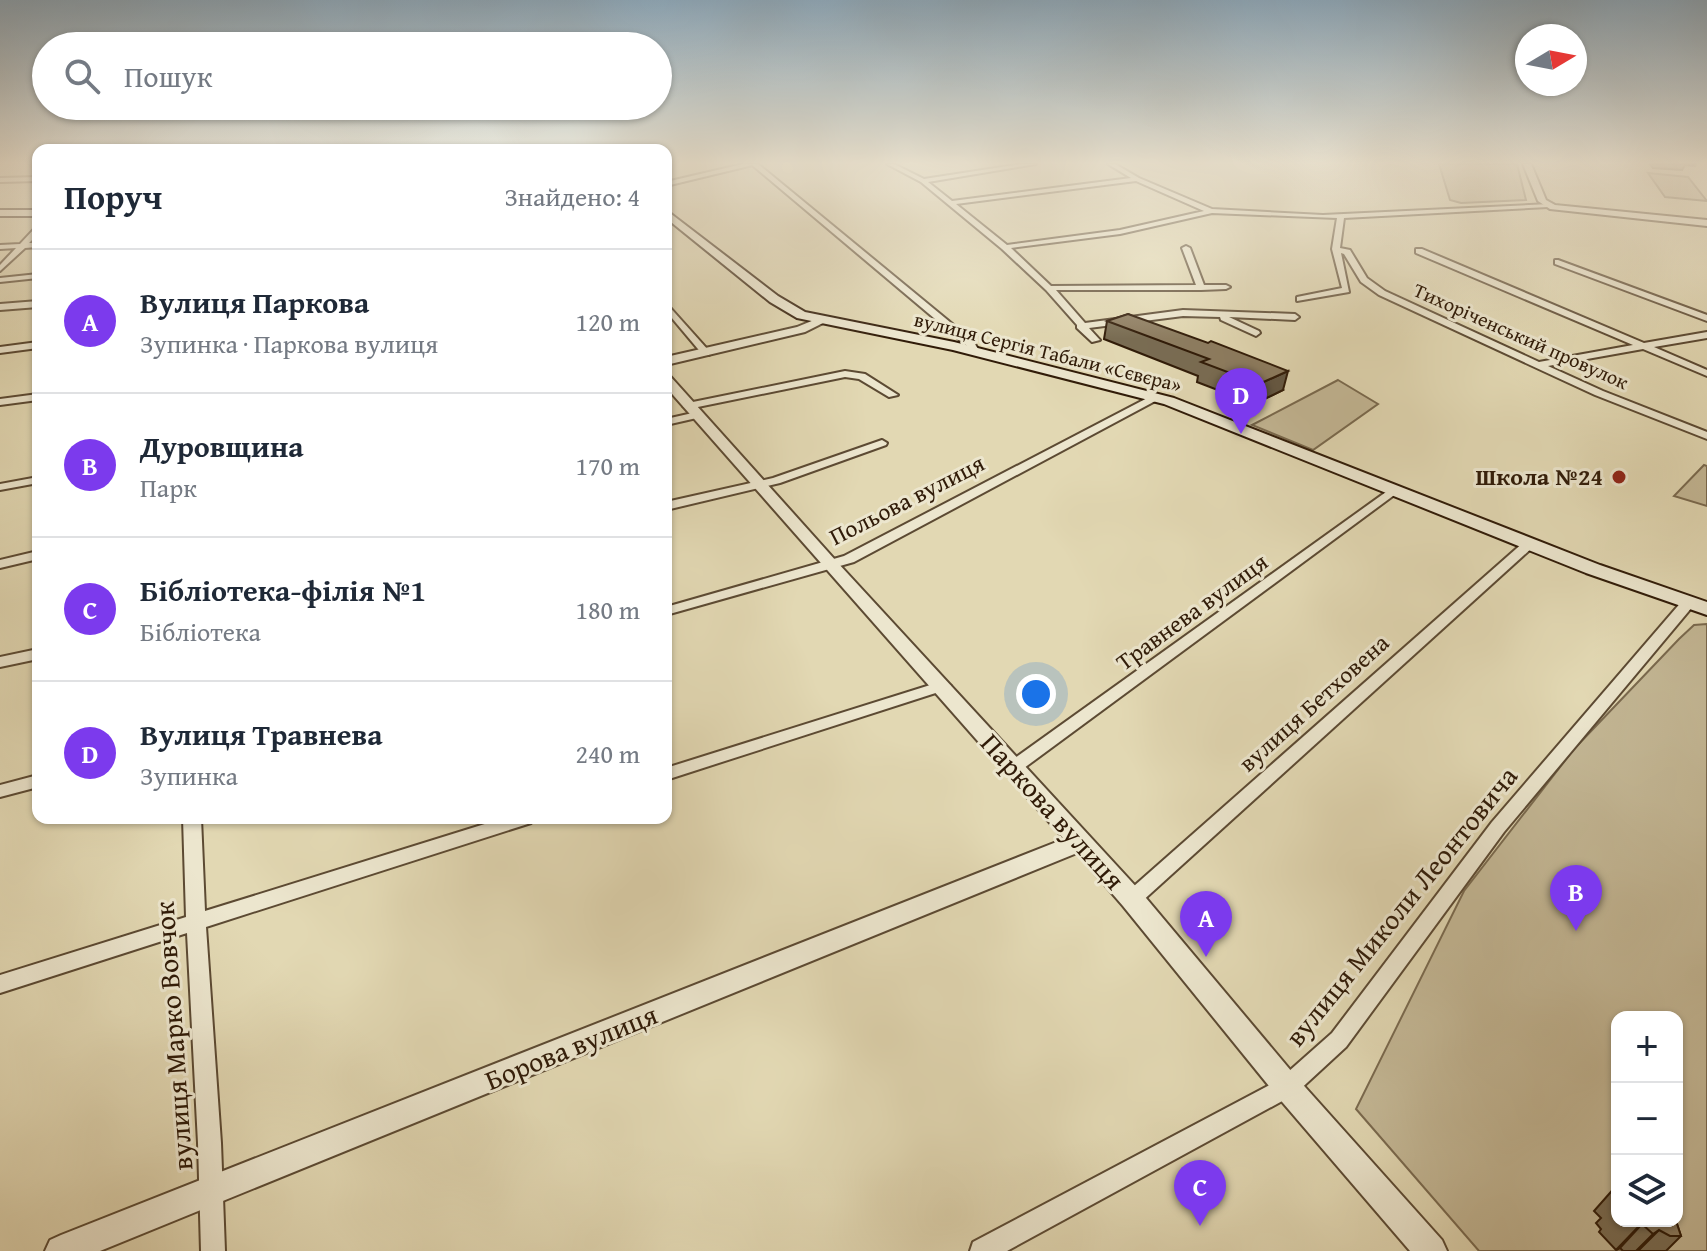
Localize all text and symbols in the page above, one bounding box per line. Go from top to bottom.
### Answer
north arrow [1515,24,1587,96]
search box [32,32,672,120]
icon: search [60,54,104,98]
text: Пошук [124,54,212,98]
text: Поруч [64,172,162,221]
text: Знайдено: 4 [504,177,640,216]
street label: Тихоріченський провулок [1409,275,1634,396]
text: Вулиця Паркова [140,280,369,324]
text: A [82,302,98,341]
text: 120 m [575,302,640,341]
street label: вулиця Сергія Табали «Сєвєра» [911,304,1185,399]
text: Зупинка · Паркова вулиця [140,324,438,363]
pin: D [1215,368,1267,434]
text: Дуровщина [140,424,304,468]
street label: Польова вулиця [823,445,991,554]
text: B [82,446,98,485]
text: 170 m [575,446,640,485]
place label: Школа №24 [1476,459,1603,494]
text: Парк [140,468,197,507]
marker: Школа №24 [1610,468,1628,486]
street label: Травнева вулиця [1108,544,1275,679]
text: Бібліотека-філія №1 [140,568,426,612]
text: C [83,590,97,629]
text: 180 m [575,590,640,629]
text: Бібліотека [140,612,261,651]
street label: вулиця Бетховена [1231,625,1397,780]
your location [1016,674,1056,714]
text: Вулиця Травнева [140,712,383,756]
street label: Паркова вулиця [972,723,1135,898]
text: D [82,734,98,773]
text: 240 m [575,734,640,773]
text: Зупинка [140,756,238,795]
street label: вулиця Миколи Леонтовича [1275,756,1527,1055]
pin: B [1550,865,1602,931]
pin: A [1180,891,1232,957]
street label: вулиця Марко Вовчок [143,900,202,1172]
street label: Борова вулиця [478,993,663,1100]
map controls [1611,1011,1683,1227]
button: + [1611,1011,1683,1083]
button: − [1611,1083,1683,1155]
button: layers [1611,1155,1683,1227]
pin: C [1174,1160,1226,1226]

